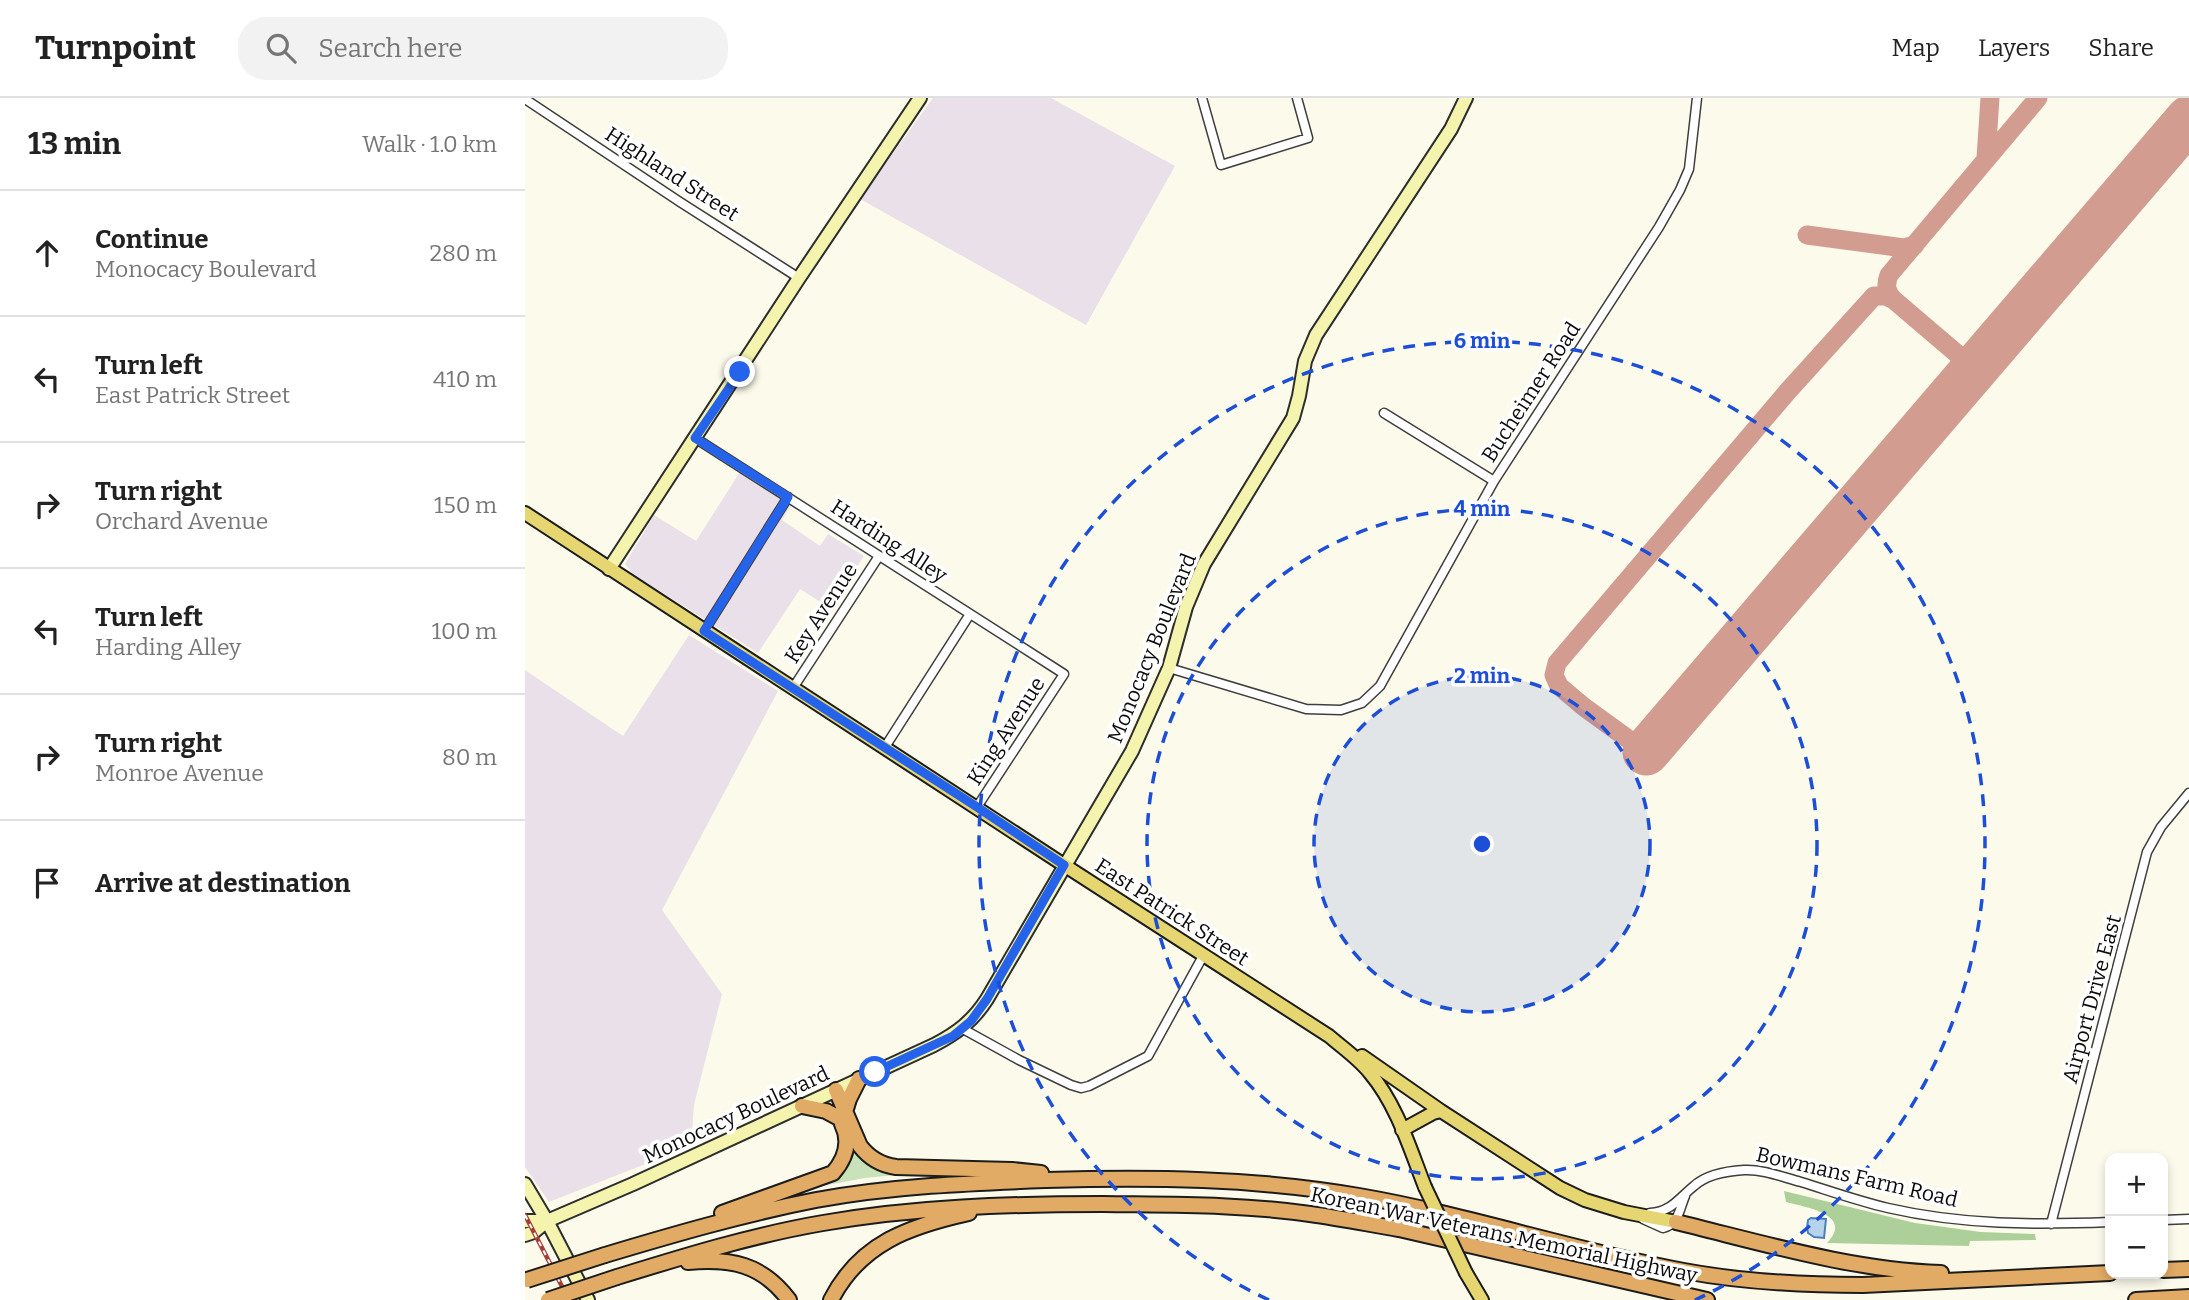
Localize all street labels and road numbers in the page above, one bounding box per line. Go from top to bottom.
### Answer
street label: Highland Street [600,121,744,227]
street label: Bucheimer Road [1476,317,1586,467]
street label: Harding Alley [826,494,953,589]
street label: Monocacy Boulevard [1102,549,1202,747]
street label: Key Avenue [779,558,863,668]
street label: King Avenue [961,672,1051,790]
street label: East Patrick Street [1090,853,1254,972]
street label: Airport Drive East [2057,912,2127,1086]
street label: Monocacy Boulevard [639,1060,833,1170]
street label: Bowmans Farm Road [1754,1141,1960,1213]
street label: Korean War Veterans Memorial Highway [1308,1181,1701,1289]

